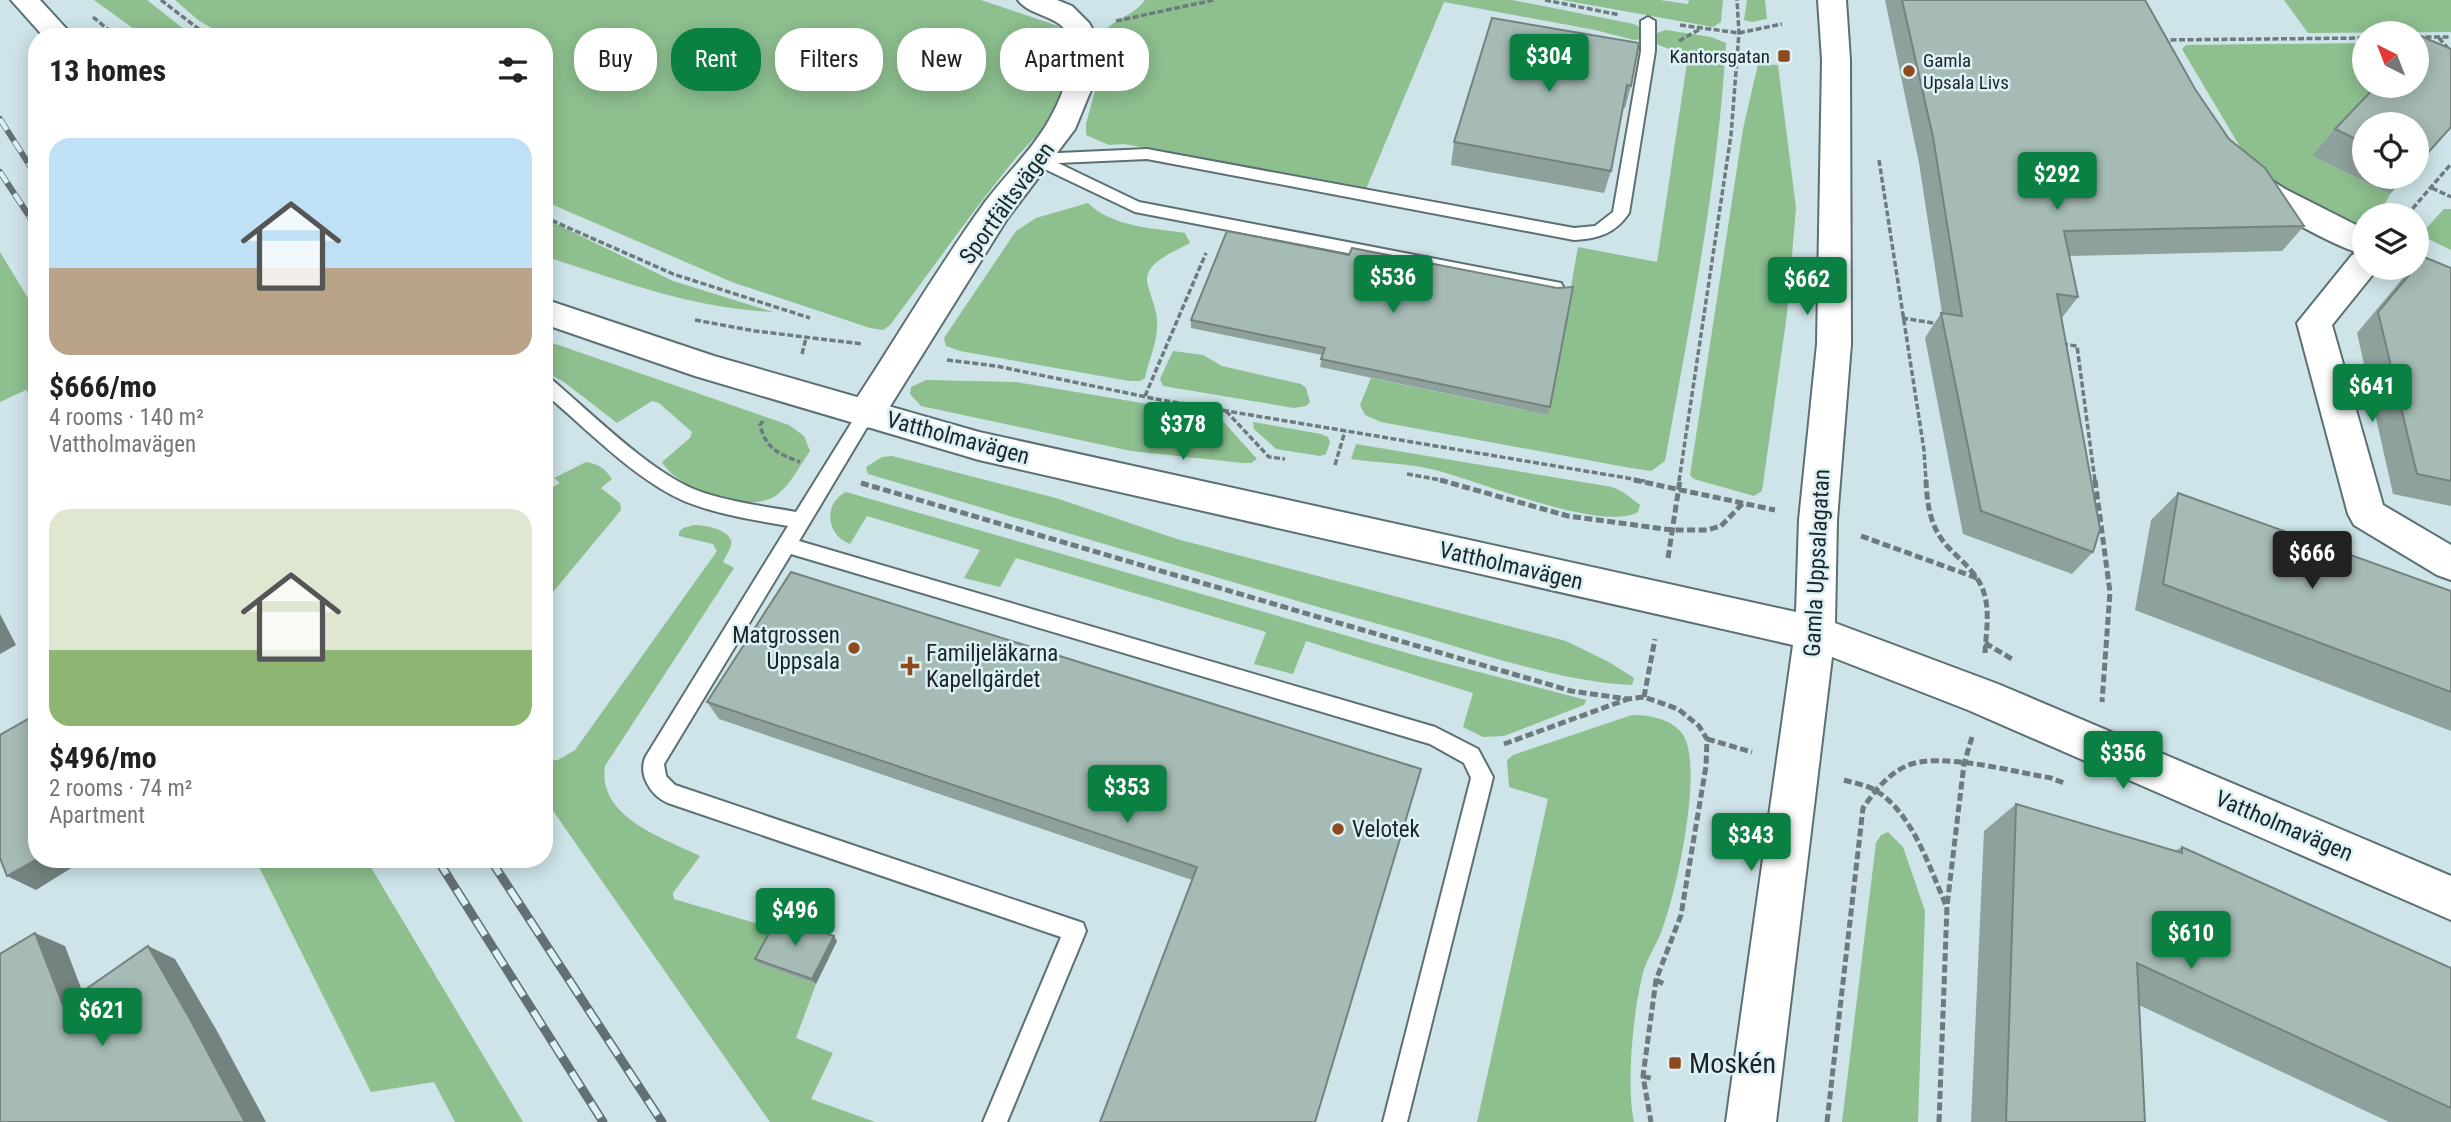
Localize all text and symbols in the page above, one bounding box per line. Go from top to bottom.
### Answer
north arrow [2352,21,2429,98]
map controls [2352,21,2429,280]
chip: Buy [574,28,657,91]
chip: Rent [671,28,761,91]
chip: Filters [775,28,883,91]
chip: New [897,28,986,91]
chip: Apartment [1000,28,1149,91]
pin: $304 [1508,34,1590,94]
text: $304 [1526,43,1572,70]
place label: Kantorsgatan [1670,45,1770,68]
marker: Kantorsgatan [1776,48,1792,64]
place label: Gamla Upsala Livs [1923,49,2009,94]
icon: filters [494,51,532,89]
text: 13 homes [49,53,166,88]
marker: Gamla Upsala Livs [1901,63,1917,79]
button: locate [2352,112,2429,189]
street label: Sportfältsvägen [954,137,1060,269]
pin: $292 [2016,152,2098,212]
text: $292 [2034,161,2080,188]
icon: home [228,183,354,309]
button: layers [2352,203,2429,280]
pin: $536 [1352,256,1434,315]
pin: $662 [1766,258,1848,317]
text: $536 [1370,264,1416,291]
text: $662 [1784,266,1830,293]
pin: $641 [2331,364,2413,424]
text: $666/mo [49,369,157,404]
text: $641 [2349,373,2395,400]
pin: $378 [1142,402,1224,462]
text: 4 rooms · 140 m² [49,404,204,431]
street label: Vattholmavägen [883,406,1033,470]
text: $378 [1160,411,1206,438]
text: Vattholmavägen [49,431,196,458]
street label: Gamla Uppsalagatan [1799,468,1835,658]
pin: $666 [2271,532,2353,591]
street label: Vattholmavägen [1436,536,1586,596]
text: $666 [2289,540,2335,567]
icon: home [228,554,354,680]
place label: Matgrossen Uppsala [732,622,840,675]
marker: Matgrossen Uppsala [846,640,862,656]
place label: Familjeläkarna Kapellgärdet [926,640,1058,693]
marker: Familjeläkarna Kapellgärdet [900,656,920,676]
pin: $356 [2082,732,2164,791]
text: $496/mo [49,740,157,775]
text: $356 [2100,740,2146,767]
pin: $353 [1086,766,1168,825]
text: $353 [1104,774,1150,801]
text: 2 rooms · 74 m² [49,775,192,802]
street label: Vattholmavägen [2211,785,2357,867]
text: Apartment [49,802,145,829]
pin: $343 [1710,814,1792,873]
place label: Velotek [1352,816,1421,843]
marker: Velotek [1330,821,1346,837]
text: $343 [1728,822,1774,849]
pin: $496 [754,888,836,948]
text: $496 [772,897,818,924]
pin: $610 [2150,912,2232,971]
text: $610 [2168,920,2214,947]
pin: $621 [61,988,143,1048]
text: $621 [79,997,125,1024]
place label: Moskén [1689,1047,1776,1080]
marker: Moskén [1667,1055,1683,1071]

